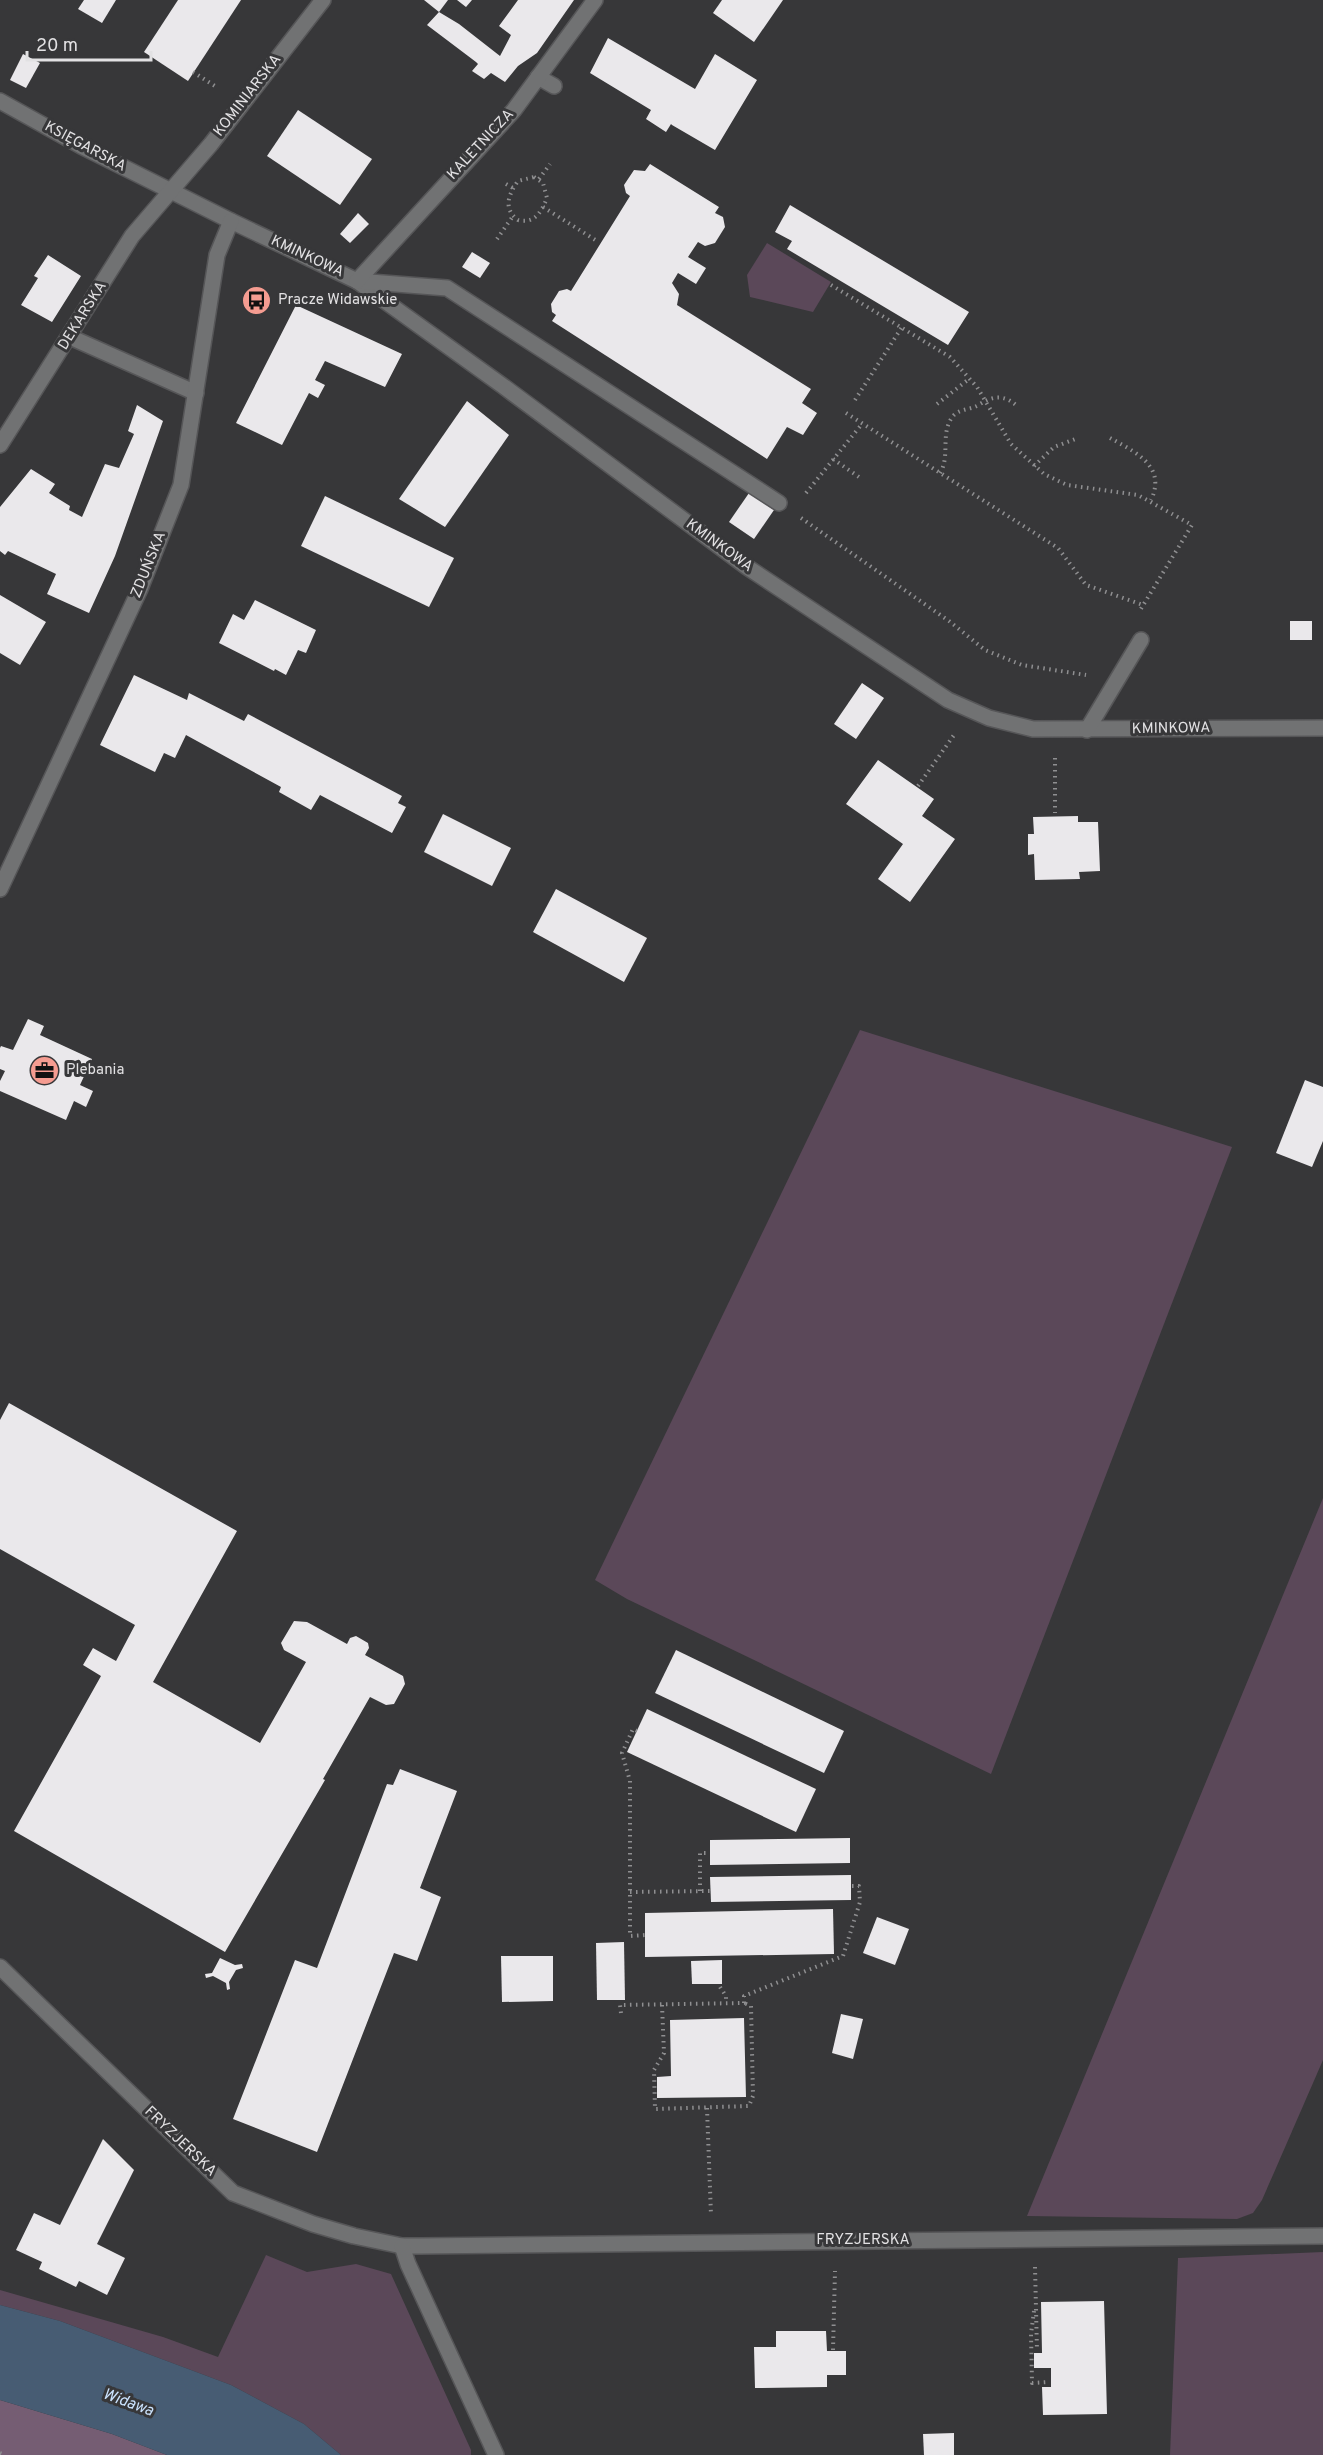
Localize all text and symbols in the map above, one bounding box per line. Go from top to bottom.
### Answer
scale bar [27,24,152,62]
text: 20 m [36,35,78,58]
street label: KOMINIARSKA [210,51,286,141]
street label: KALETNICZA [443,106,519,184]
street label: KSIĘGARSKA [41,118,129,176]
street label: KMINKOWA [267,232,347,282]
street label: DEKARSKA [54,278,112,354]
bus stop icon: Pracze Widawskie [241,284,273,316]
place label: Pracze Widawskie [278,291,397,310]
street label: KMINKOWA [682,515,756,577]
street label: ZDUŃSKA [126,529,171,601]
street label: KMINKOWA [1132,719,1210,739]
office icon: Plebania [29,1054,61,1086]
place label: Plebania [66,1061,124,1080]
street label: FRYZJERSKA [140,2103,220,2181]
street label: FRYZJERSKA [816,2231,910,2250]
water label: Widawa [100,2385,157,2422]

